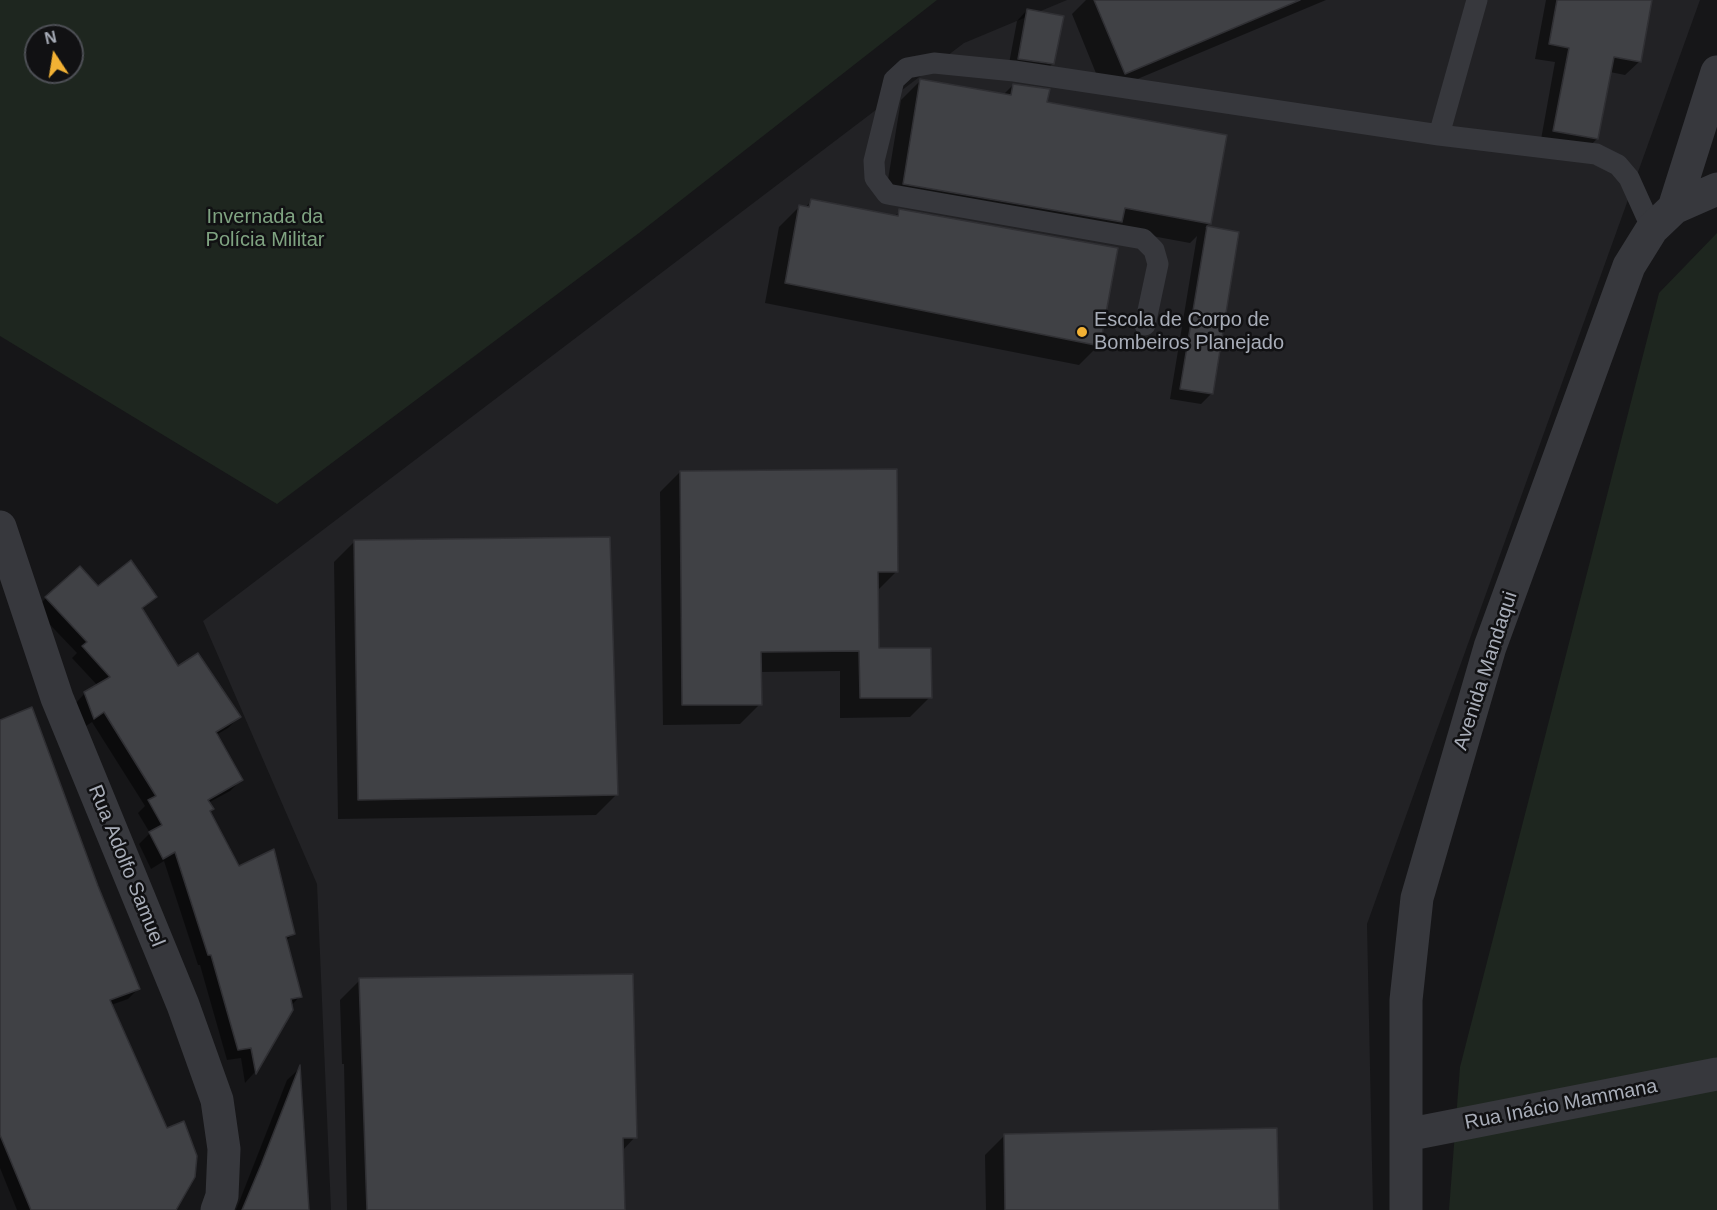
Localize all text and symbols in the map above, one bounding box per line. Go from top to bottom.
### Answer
north arrow [24,24,84,84]
text: N [43,28,58,47]
park label: Invernada da Polícia Militar [206,205,324,252]
place label: Escola de Corpo de Bombeiros Planejado [1094,308,1284,355]
marker: Escola de Corpo de Bombeiros Planejado [1075,325,1089,339]
street label: Avenida Mandaqui [1449,589,1523,753]
street label: Rua Adolfo Samuel [83,782,169,950]
street label: Rua Inácio Mammana [1463,1075,1659,1135]

